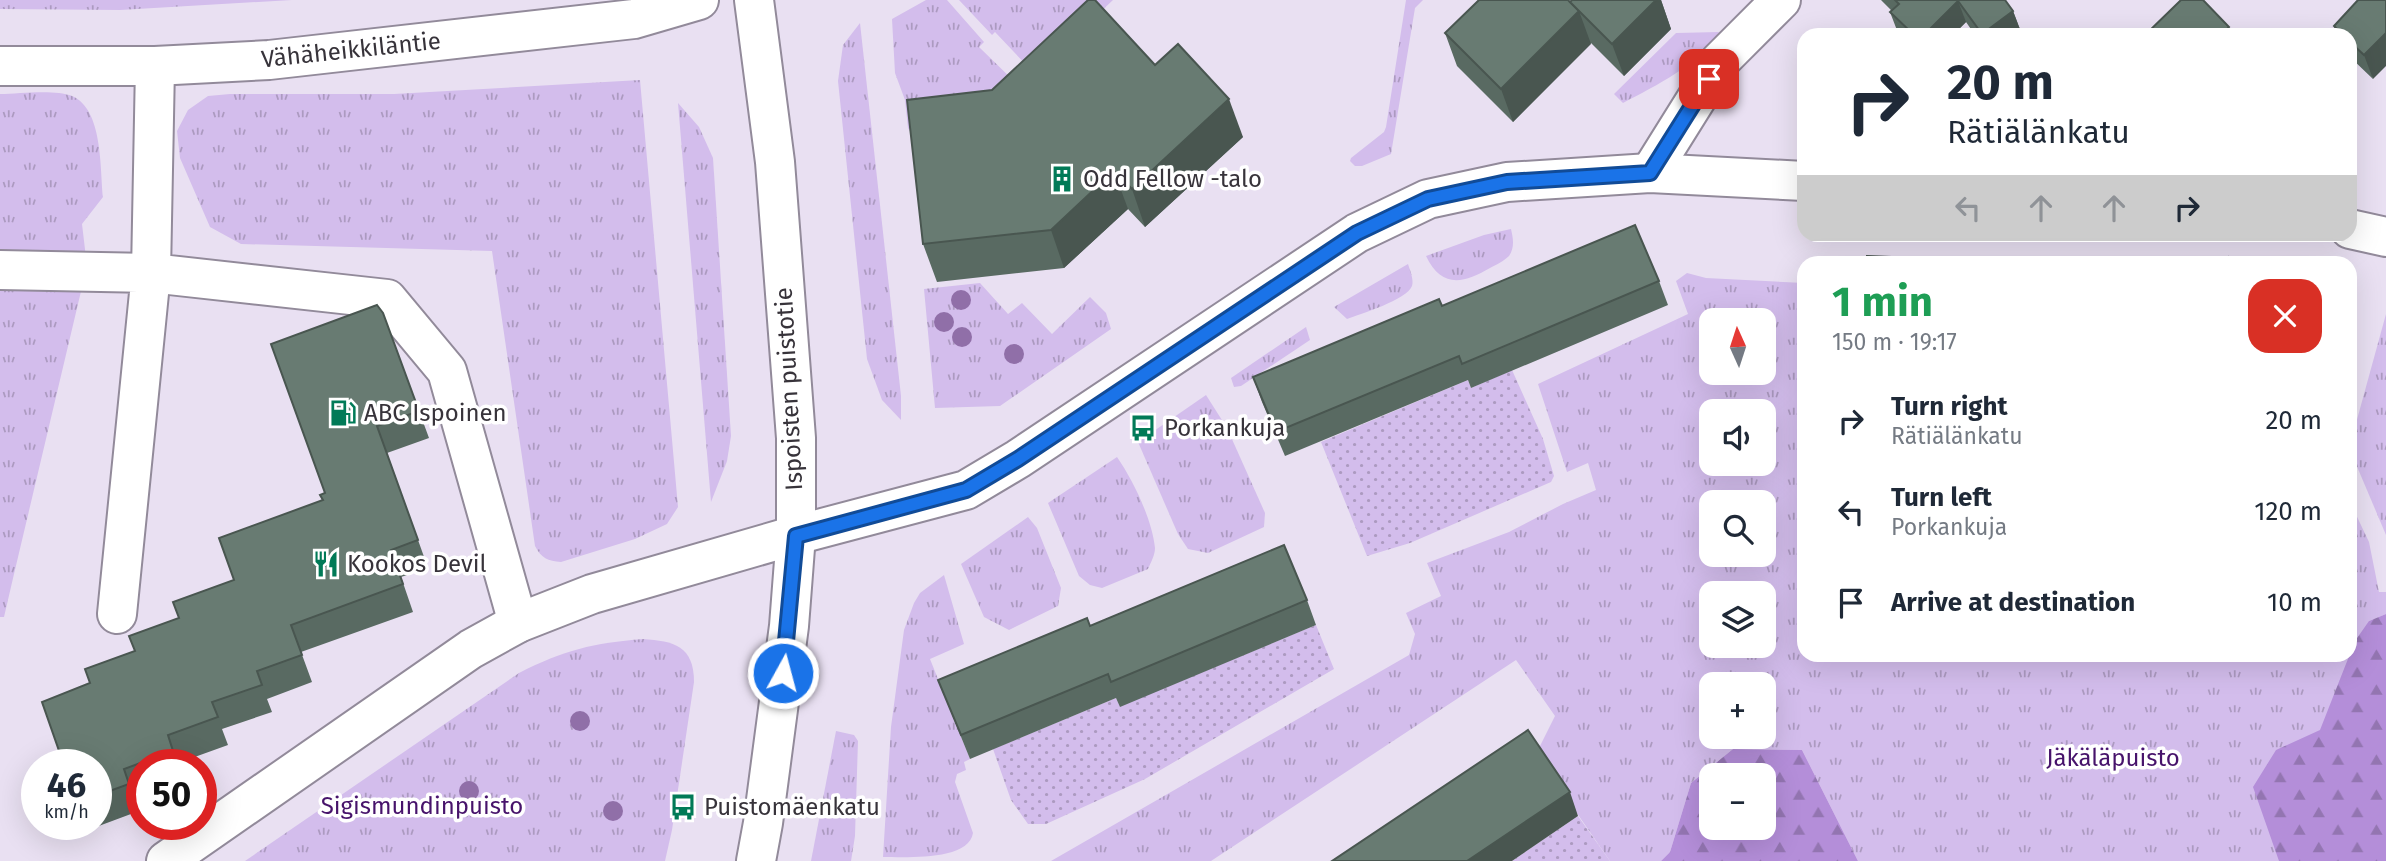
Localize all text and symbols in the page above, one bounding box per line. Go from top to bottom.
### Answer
street label: Vähäheikkiläntie [260,27,442,73]
pin [1679,49,1739,109]
text: 20 m [1947,53,2054,112]
icon: right [1832,56,1923,147]
icon: arrive [1690,60,1728,98]
text: Rätiälänkatu [1947,113,2130,151]
building icon: Odd Fellow -talo [1047,164,1077,194]
place label: Odd Fellow -talo [1083,165,1262,193]
icon: left [1949,189,1987,227]
icon: ahead [2022,189,2060,227]
icon: ahead [2095,189,2133,227]
icon: right [2168,189,2206,227]
text: 1 min [1832,277,1933,327]
button: close [2248,279,2322,353]
street label: Ispoisten puistotie [770,287,808,491]
north arrow [1699,308,1776,385]
map controls [1699,308,1776,840]
text: 150 m · 19:17 [1832,328,1957,356]
text: Turn right [1891,391,2008,422]
fuel station icon: ABC Ispoinen [328,398,358,428]
place label: ABC Ispoinen [364,399,507,427]
button: sound [1699,399,1776,476]
icon: right [1832,402,1870,440]
text: 20 m [2265,405,2322,436]
bus stop icon: Porkankuja [1128,413,1158,443]
place label: Porkankuja [1164,414,1285,442]
text: Rätiälänkatu [1891,422,2023,450]
text: Turn left [1891,482,1992,513]
button: search [1699,490,1776,567]
icon: left [1832,493,1870,531]
text: 120 m [2254,496,2322,527]
text: Porkankuja [1891,513,2007,541]
restaurant icon: Kookos Devil [311,549,341,579]
place label: Kookos Devil [347,550,487,578]
button: layers [1699,581,1776,658]
icon: arrive [1832,584,1870,622]
text: Arrive at destination [1891,587,2135,618]
text: 10 m [2267,587,2322,618]
position arrow [746,636,820,710]
button: + [1699,672,1776,749]
park label: Jäkäläpuisto [2046,744,2180,772]
speed limit sign: 50 [126,749,217,840]
button: − [1699,763,1776,840]
text: 46 [47,764,86,806]
park label: Sigismundinpuisto [321,792,523,820]
bus stop icon: Puistomäenkatu [668,792,698,822]
place label: Puistomäenkatu [704,793,880,821]
text: km/h [44,801,89,823]

